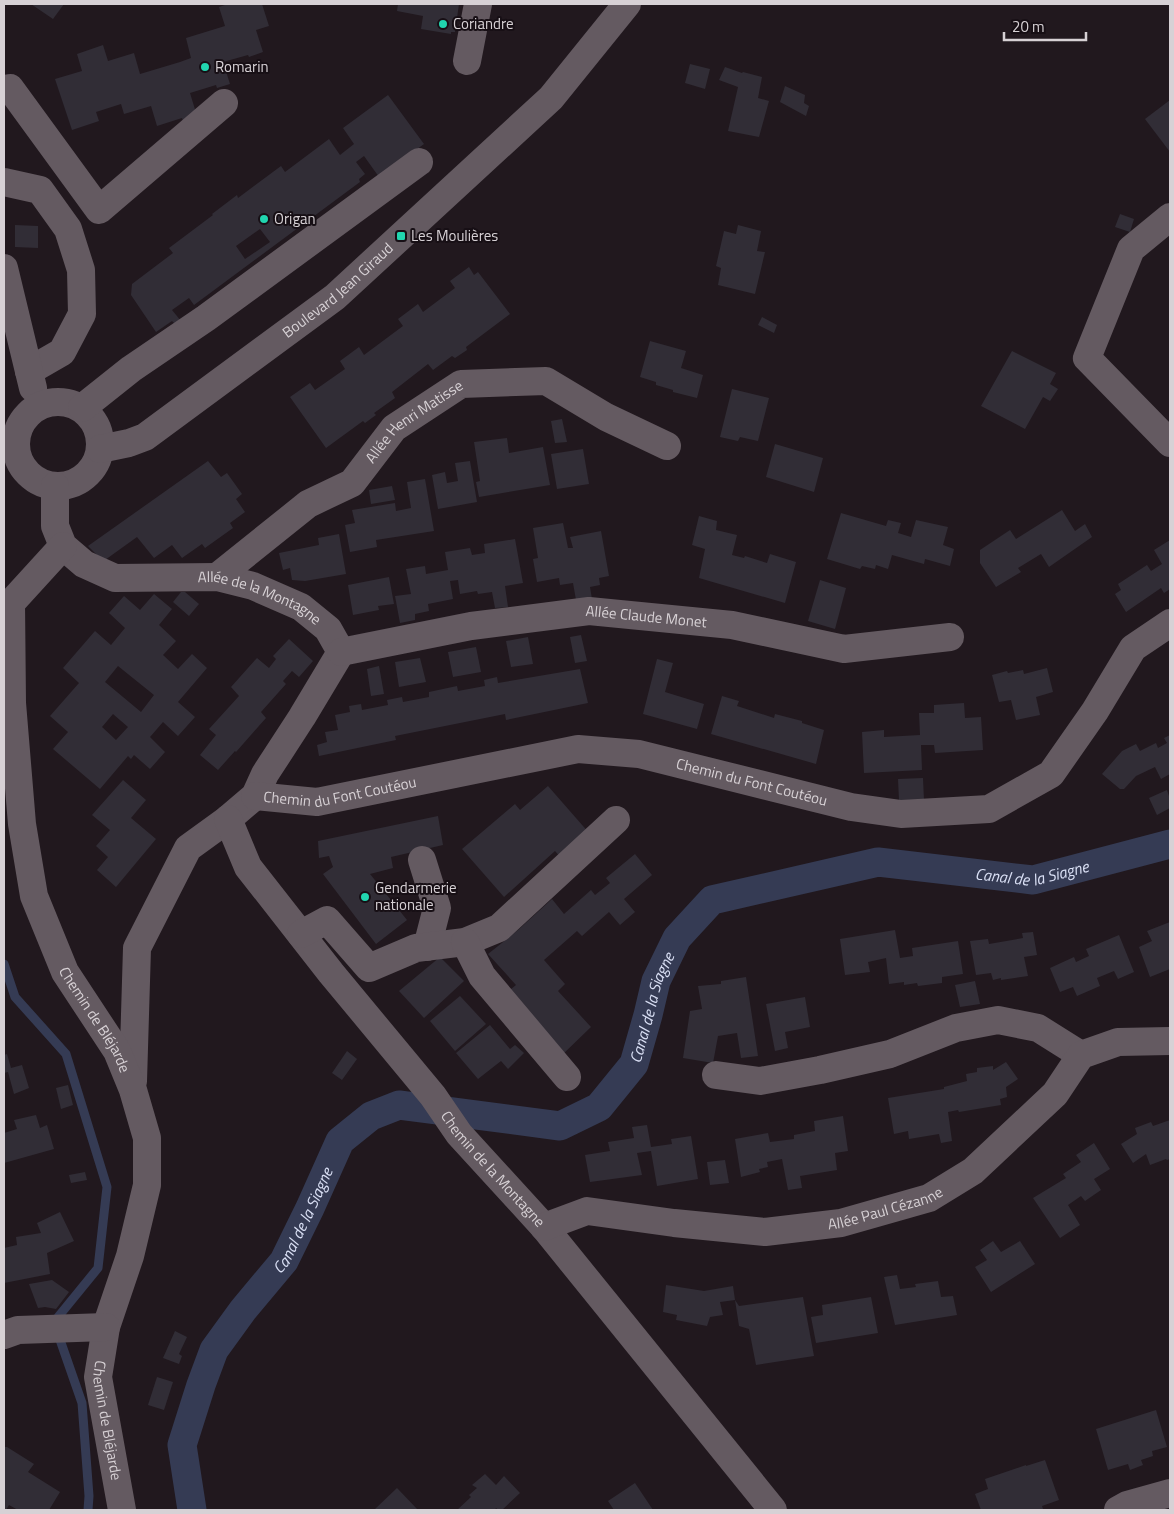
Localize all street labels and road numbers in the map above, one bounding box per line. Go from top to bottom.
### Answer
street label: Boulevard Jean Giraud [277,237,398,343]
street label: Allée Henri Matisse [359,374,467,468]
street label: Allée de la Montagne [198,565,327,630]
street label: Allée Claude Monet [585,599,709,634]
street label: Chemin du Font Coutéou [674,752,830,812]
street label: Chemin du Font Coutéou [262,770,418,813]
street label: Chemin de Bléjarde [53,963,137,1076]
street label: Chemin de la Montagne [435,1106,551,1232]
street label: Allée Paul Cézanne [826,1180,947,1235]
street label: Chemin de Bléjarde [87,1359,128,1482]

